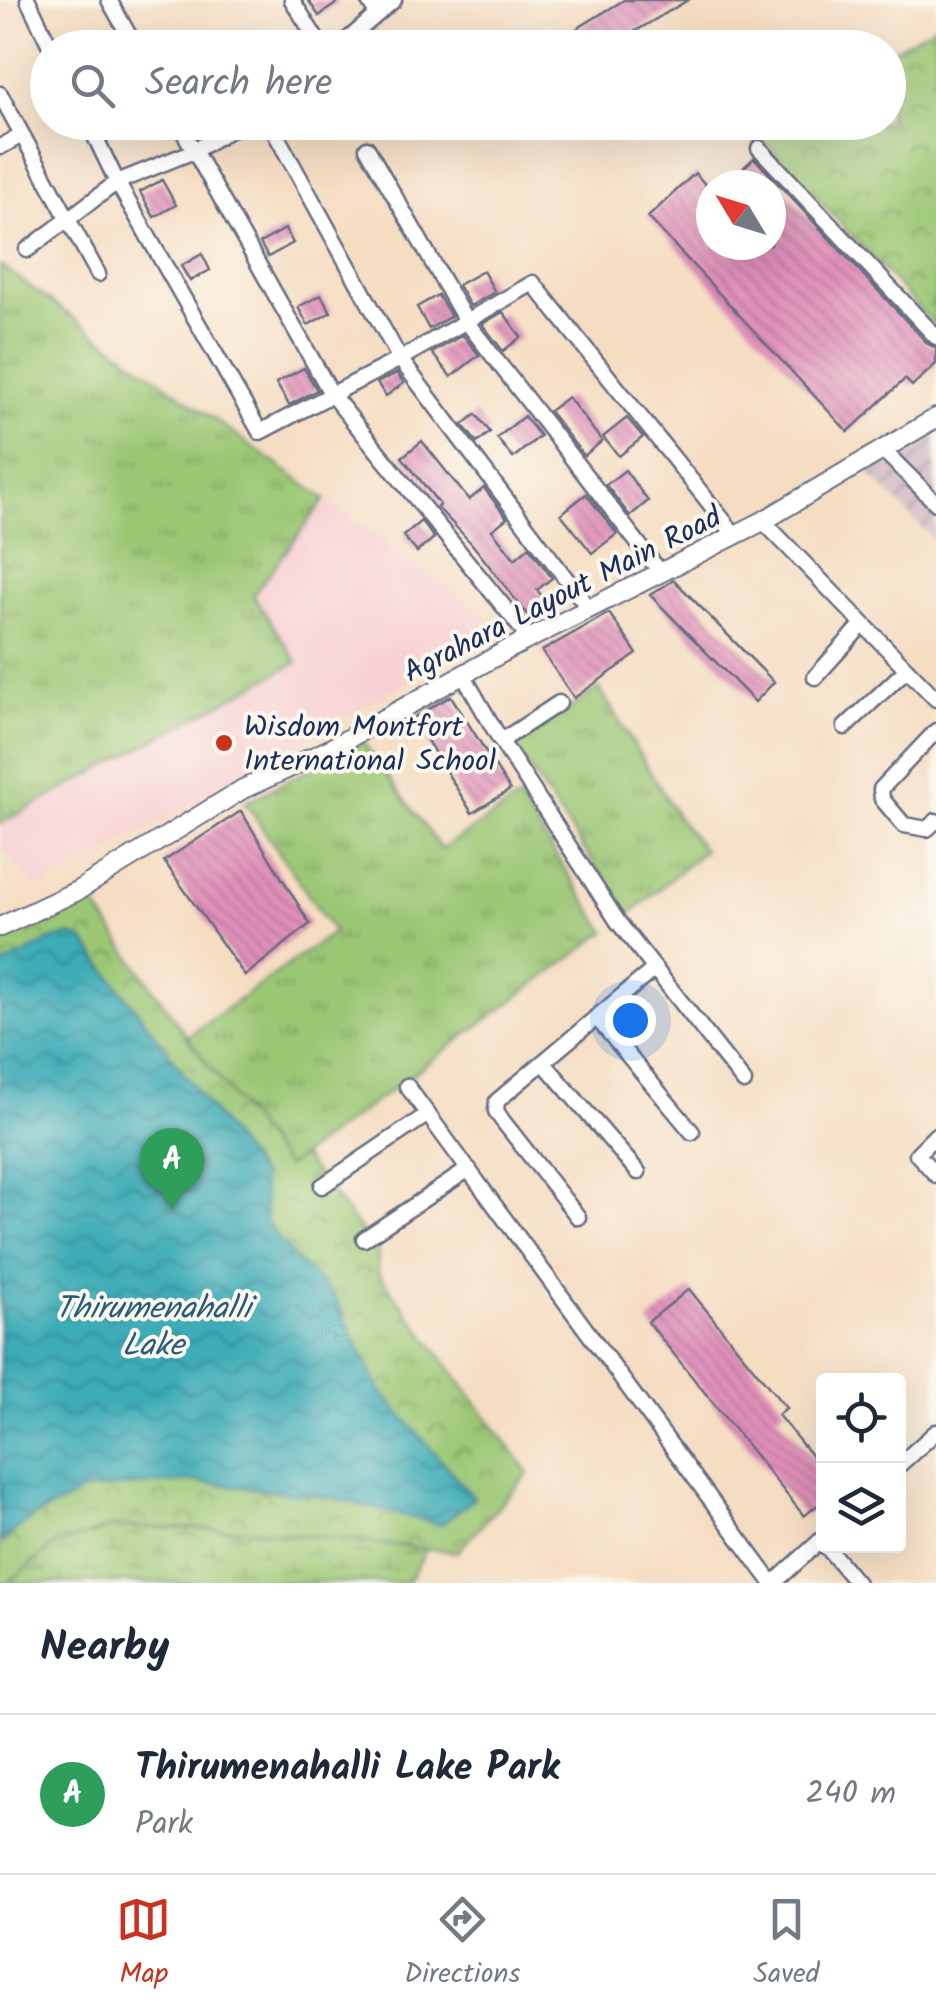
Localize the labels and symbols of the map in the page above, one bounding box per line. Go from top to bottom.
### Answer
north arrow [696,170,786,260]
street label: Agrahara Layout Main Road [395,494,731,697]
place label: Wisdom Montfort International School [244,704,496,786]
marker: Wisdom Montfort International School [213,732,235,754]
your location [605,995,656,1046]
pin: A [140,1128,204,1210]
water label: Thirumenahalli Lake [55,1284,257,1372]

